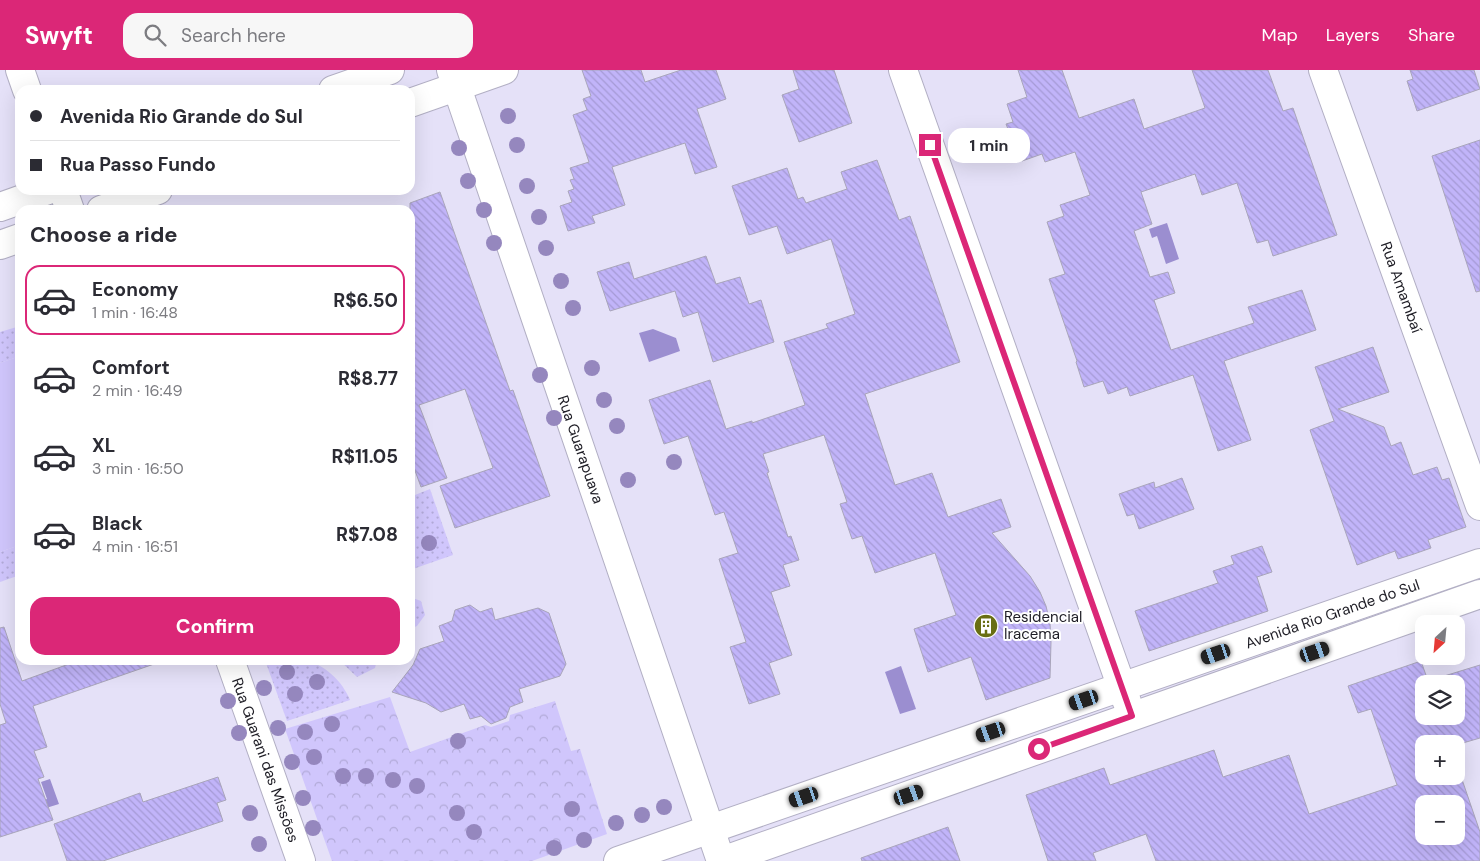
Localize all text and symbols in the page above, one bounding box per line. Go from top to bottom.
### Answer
search box [123,13,473,58]
text: Swyft [25,20,93,51]
icon: search [141,21,169,49]
text: Search here [181,23,286,48]
text: Map [1262,23,1298,47]
text: Layers [1326,23,1380,47]
text: Share [1408,23,1455,47]
text: Avenida Rio Grande do Sul [60,104,303,129]
callout: 1 min [948,128,1030,162]
route end [919,134,941,156]
text: 1 min [970,135,1008,156]
text: Rua Passo Fundo [60,152,216,177]
text: Choose a ride [30,220,178,249]
street label: Rua Amambaí [1376,239,1427,336]
text: Economy [92,277,179,302]
icon: car [32,278,77,323]
text: R$6.50 [333,288,398,313]
text: 1 min · 16:48 [92,302,178,323]
text: Comfort [92,355,170,380]
icon: car [32,356,77,401]
text: R$8.77 [338,366,398,391]
text: 2 min · 16:49 [92,380,182,401]
street label: Rua Guarapuava [553,393,608,506]
text: XL [92,433,115,458]
icon: car [32,434,77,479]
text: R$11.05 [331,444,398,469]
text: 3 min · 16:50 [92,458,184,479]
text: Black [92,511,143,536]
icon: car [32,512,77,557]
text: R$7.08 [336,522,398,547]
text: 4 min · 16:51 [92,536,178,557]
street label: Avenida Rio Grande do Sul [1243,575,1422,653]
button: Confirm [30,597,400,655]
place label: Residencial Iracema [1004,607,1082,644]
building icon: Residencial Iracema [973,613,999,639]
north arrow [1415,615,1465,665]
map controls [1415,615,1465,845]
car [1298,640,1331,664]
car [1199,642,1232,666]
street label: Rua Guarani das Missões [227,675,304,845]
button: layers [1415,675,1465,725]
car [1067,688,1100,712]
car [974,720,1007,744]
button: + [1415,735,1465,785]
route start [1028,738,1050,760]
car [892,783,925,807]
car [787,785,820,809]
button: − [1415,795,1465,845]

